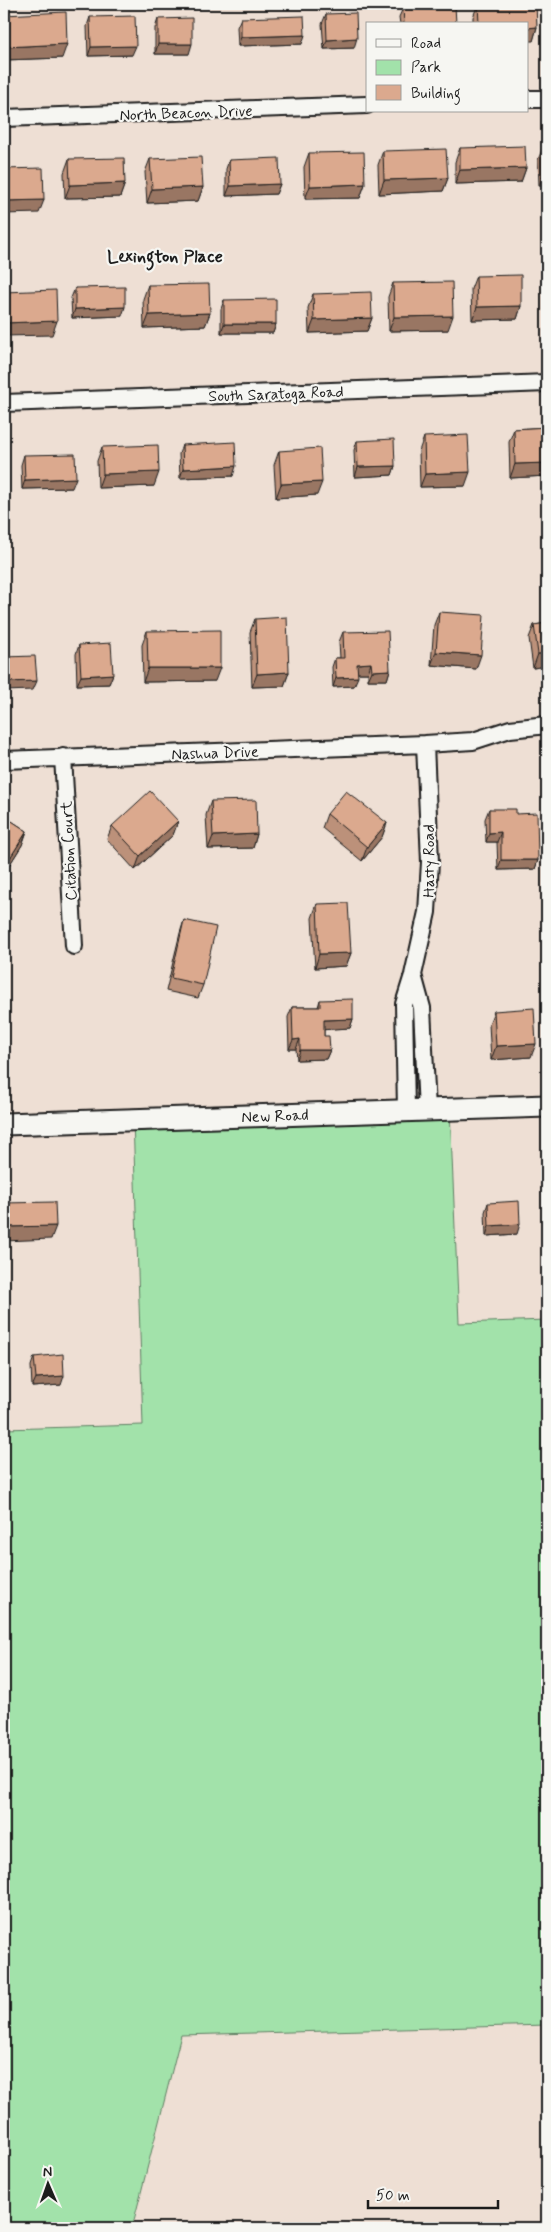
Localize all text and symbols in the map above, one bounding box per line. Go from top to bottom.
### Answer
legend [366,22,528,112]
text: Road [411,34,441,54]
text: Park [411,58,441,78]
text: Building [411,84,461,105]
street label: North Beacon Drive [119,101,253,126]
district label: Lexington Place [107,245,223,271]
street label: South Saratoga Road [208,382,344,407]
street label: Nashua Drive [171,741,259,766]
street label: Citation Court [56,800,83,901]
street label: Hasty Road [419,824,440,898]
street label: New Road [241,1105,309,1128]
north arrow [22,2160,72,2210]
text: N [43,2163,53,2181]
scale bar [368,2177,498,2209]
text: 50 m [376,2186,410,2206]

